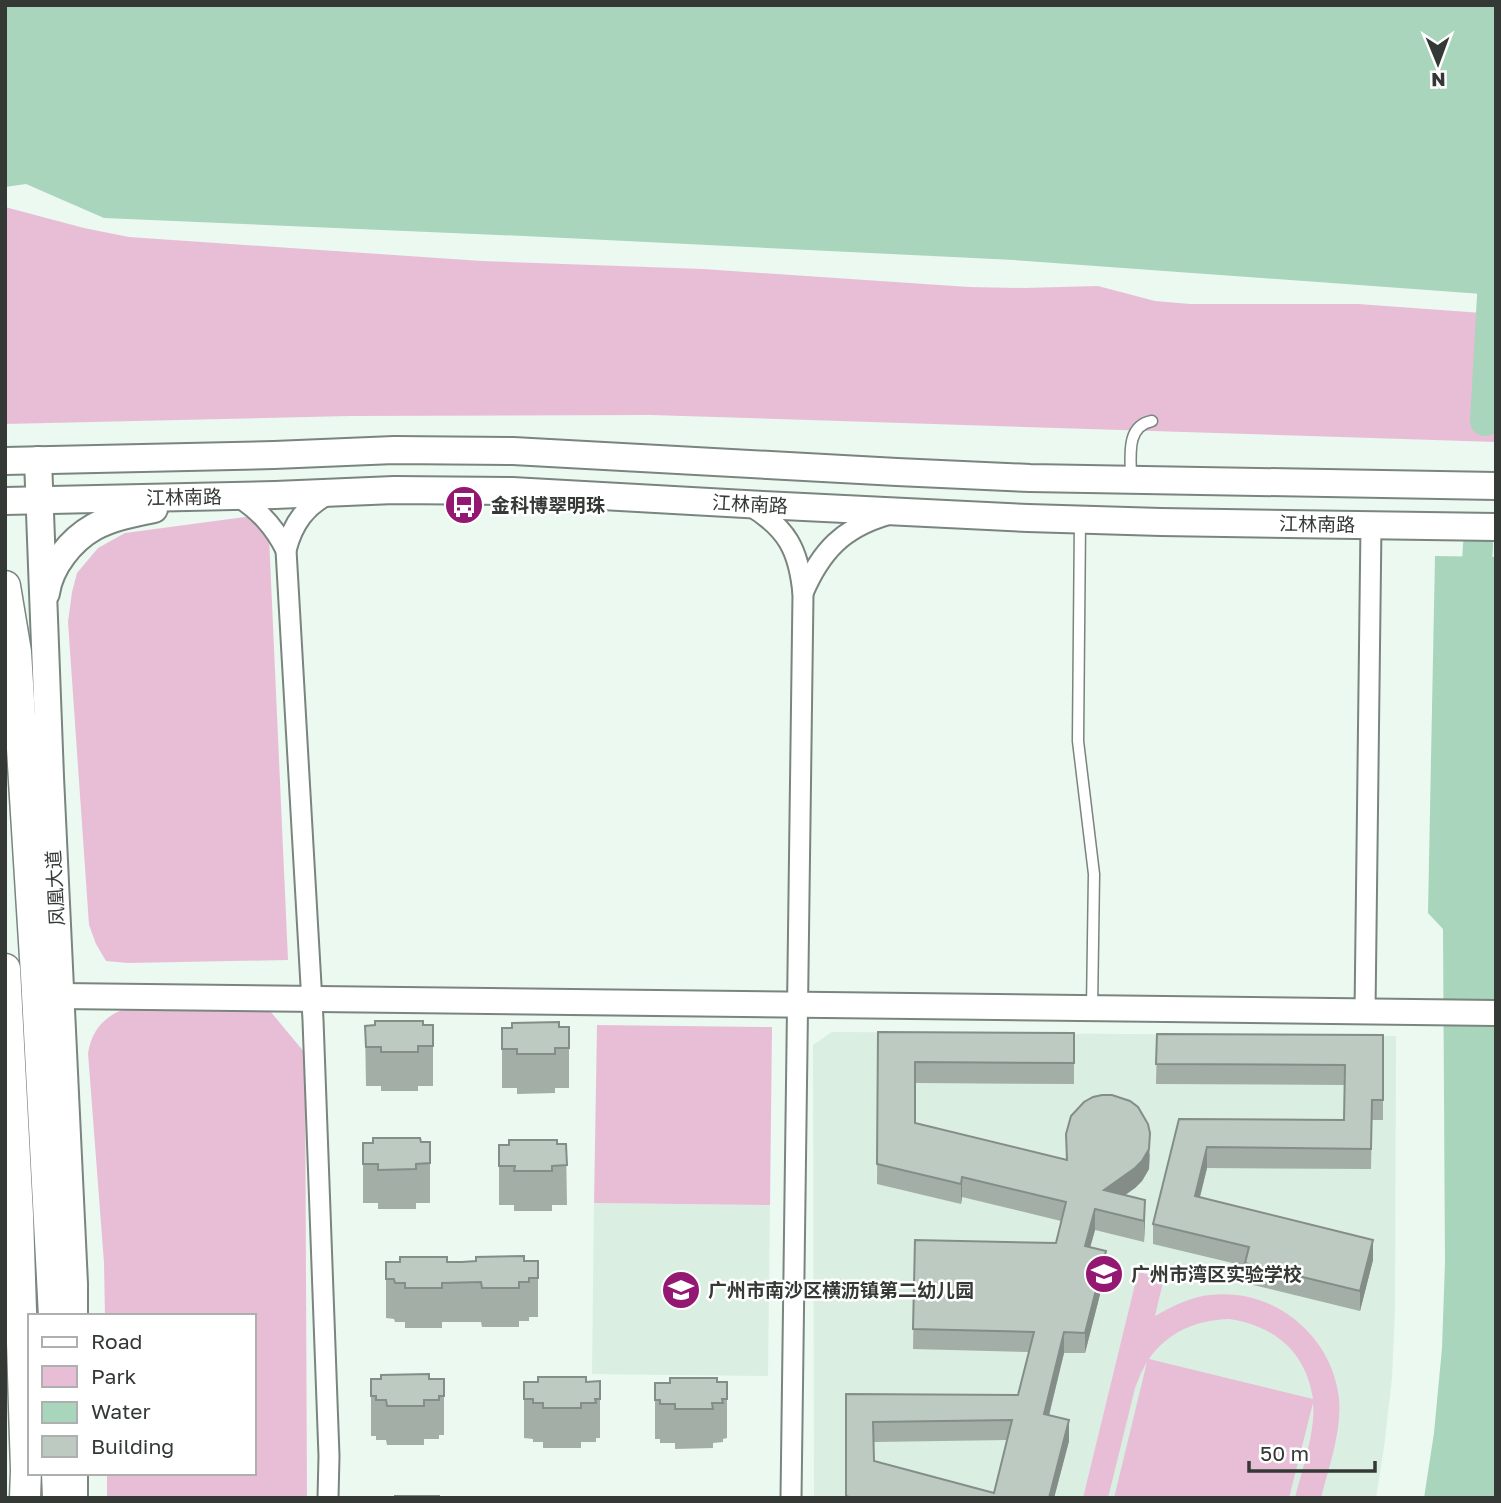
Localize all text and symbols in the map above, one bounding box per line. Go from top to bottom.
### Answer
north arrow [1403,28,1473,98]
text: N [1431,69,1446,92]
street label: 江林南路 [146,484,222,509]
bus stop icon: 金科博翠明珠 [443,484,485,526]
street label: 江林南路 [711,490,789,517]
place label: 金科博翠明珠 [491,493,605,516]
street label: 江林南路 [1279,511,1355,536]
street label: 凤凰大道 [41,849,68,927]
school or university icon: 广州市湾区实验学校 [1083,1253,1125,1295]
place label: 广州市湾区实验学校 [1131,1262,1302,1285]
school or university icon: 广州市南沙区横沥镇第二幼儿园 [660,1269,702,1311]
place label: 广州市南沙区横沥镇第二幼儿园 [708,1278,974,1301]
legend [28,1314,256,1475]
text: Road [91,1328,142,1354]
text: Park [91,1363,137,1389]
text: Water [91,1398,151,1424]
scale bar [1249,1430,1375,1474]
text: Building [91,1433,174,1459]
text: 50 m [1260,1440,1309,1466]

